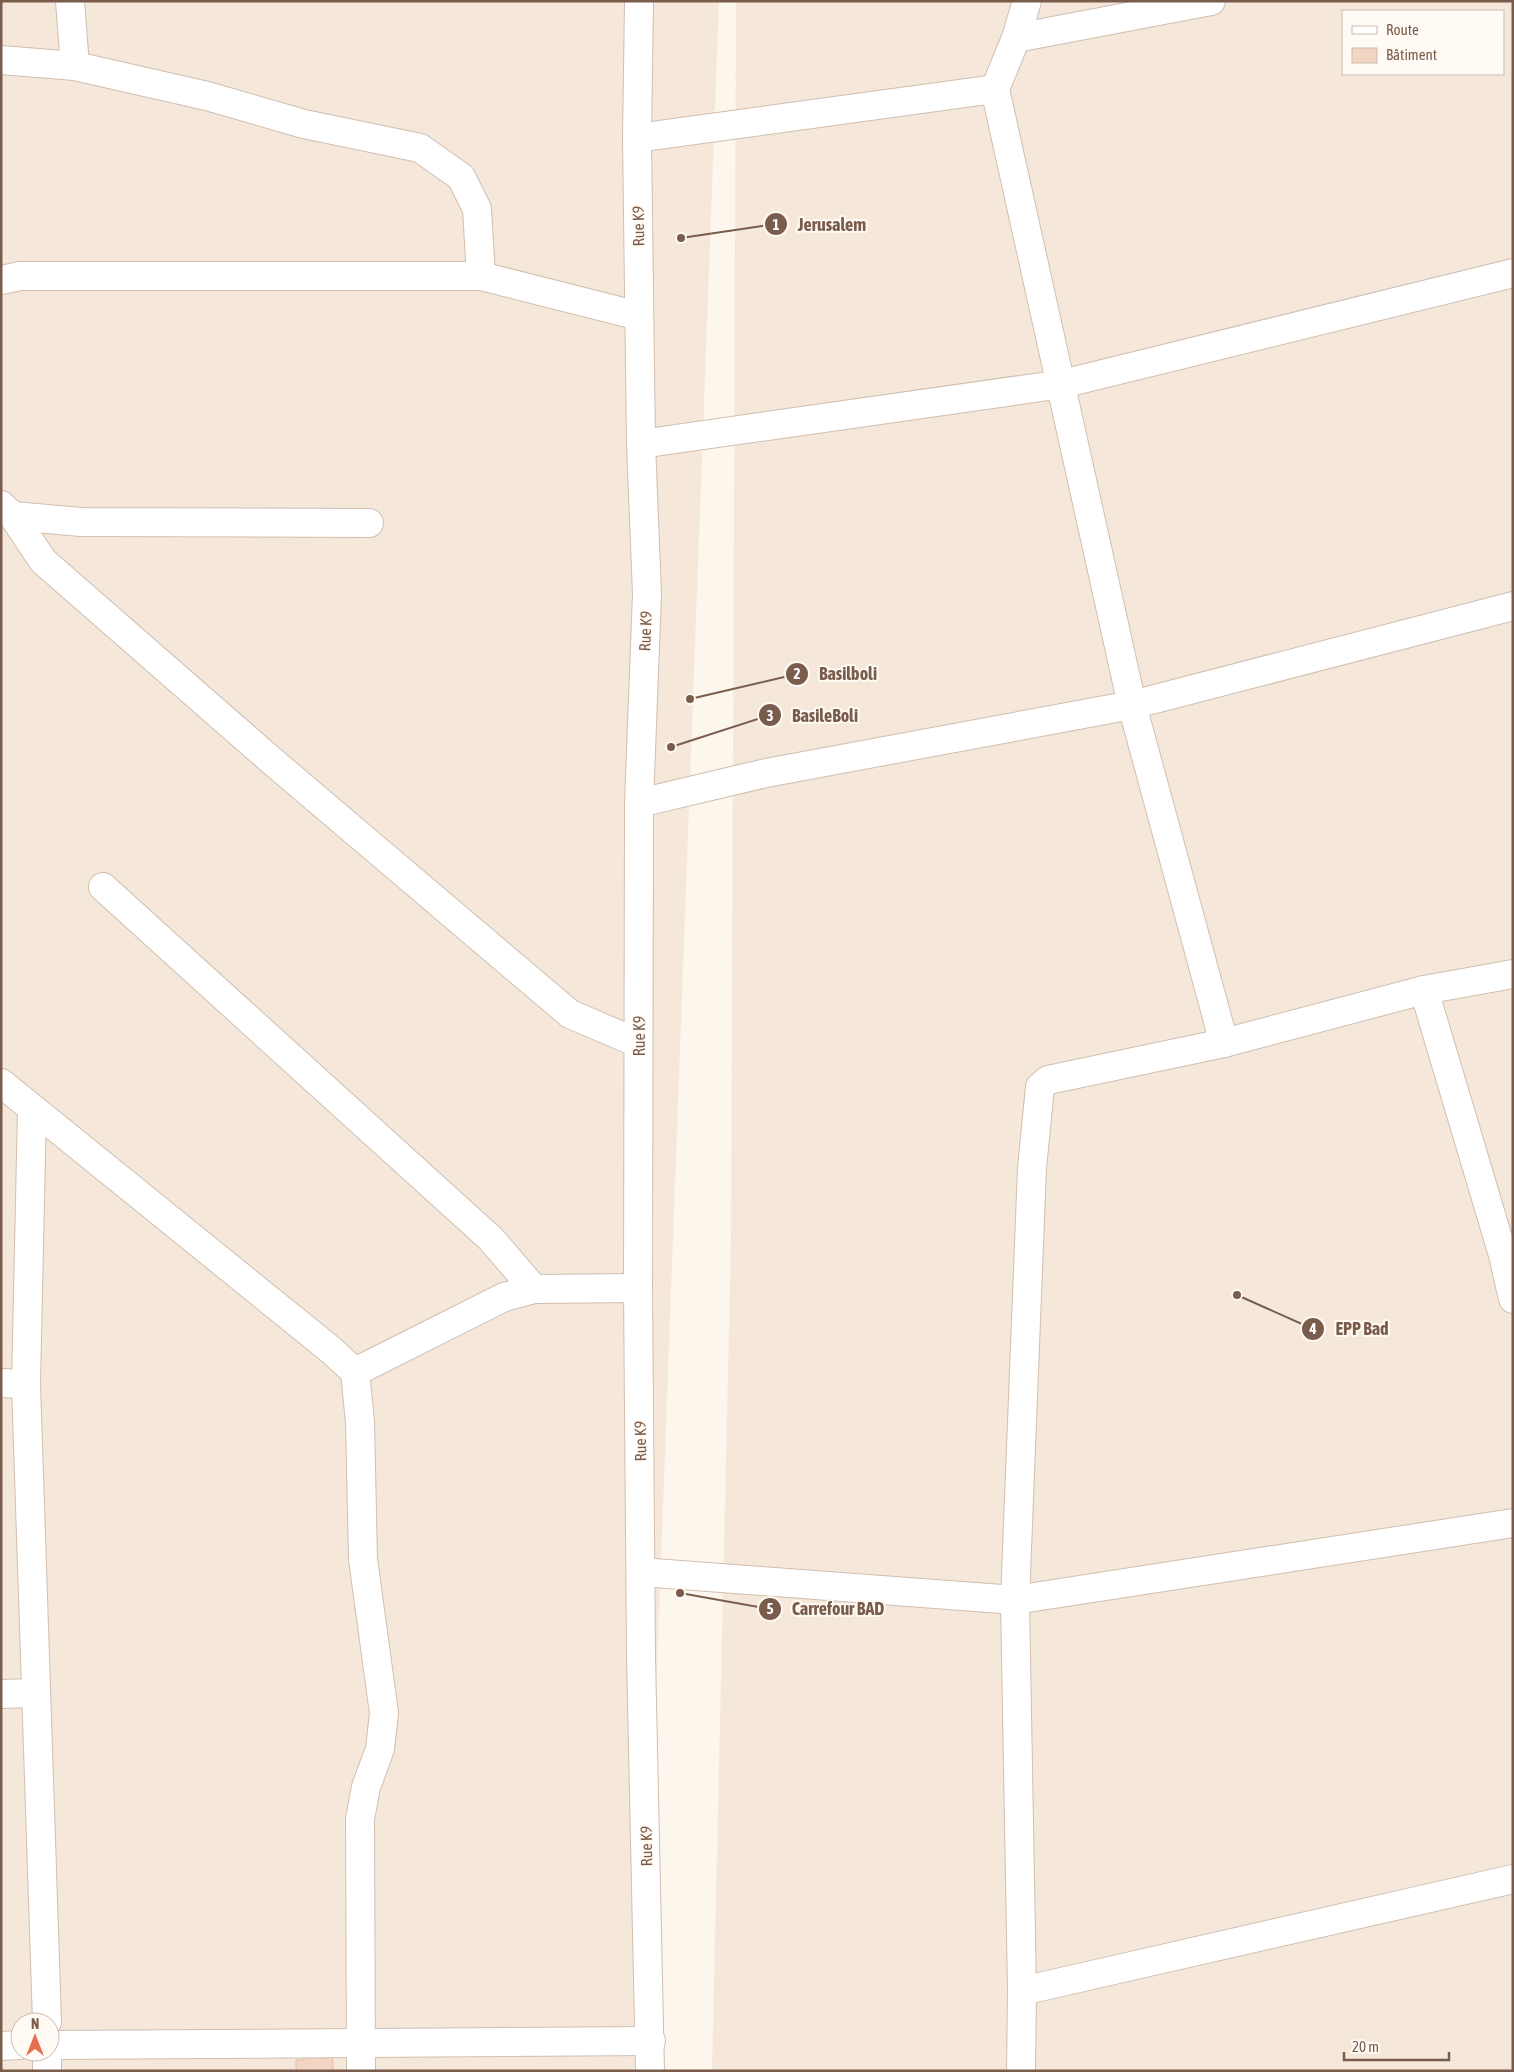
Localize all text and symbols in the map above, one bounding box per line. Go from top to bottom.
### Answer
legend [1342,10,1504,75]
text: Route [1386,21,1419,38]
text: Bâtiment [1386,46,1437,63]
street label: Rue K9 [629,206,647,246]
callout: Jerusalem [763,208,877,241]
text: Jerusalem [797,214,866,235]
text: 1 [772,216,780,233]
street label: Rue K9 [635,610,655,652]
callout: Basilboli [784,657,887,690]
text: Basilboli [819,663,877,684]
text: 2 [793,665,801,682]
callout: BasileBoli [757,699,868,732]
text: BasileBoli [792,705,858,726]
text: 3 [766,707,774,724]
street label: Rue K9 [630,1016,648,1056]
callout: EPP Bad [1300,1312,1398,1345]
text: EPP Bad [1335,1318,1389,1339]
text: 4 [1308,1320,1317,1337]
street label: Rue K9 [631,1421,649,1461]
callout: Carrefour BAD [757,1593,895,1626]
text: Carrefour BAD [792,1598,884,1619]
text: 5 [766,1600,774,1617]
street label: Rue K9 [637,1826,655,1866]
north arrow [10,2012,60,2062]
text: N [31,2016,39,2032]
scale bar [1344,2030,1449,2062]
text: 20 m [1352,2038,1379,2055]

